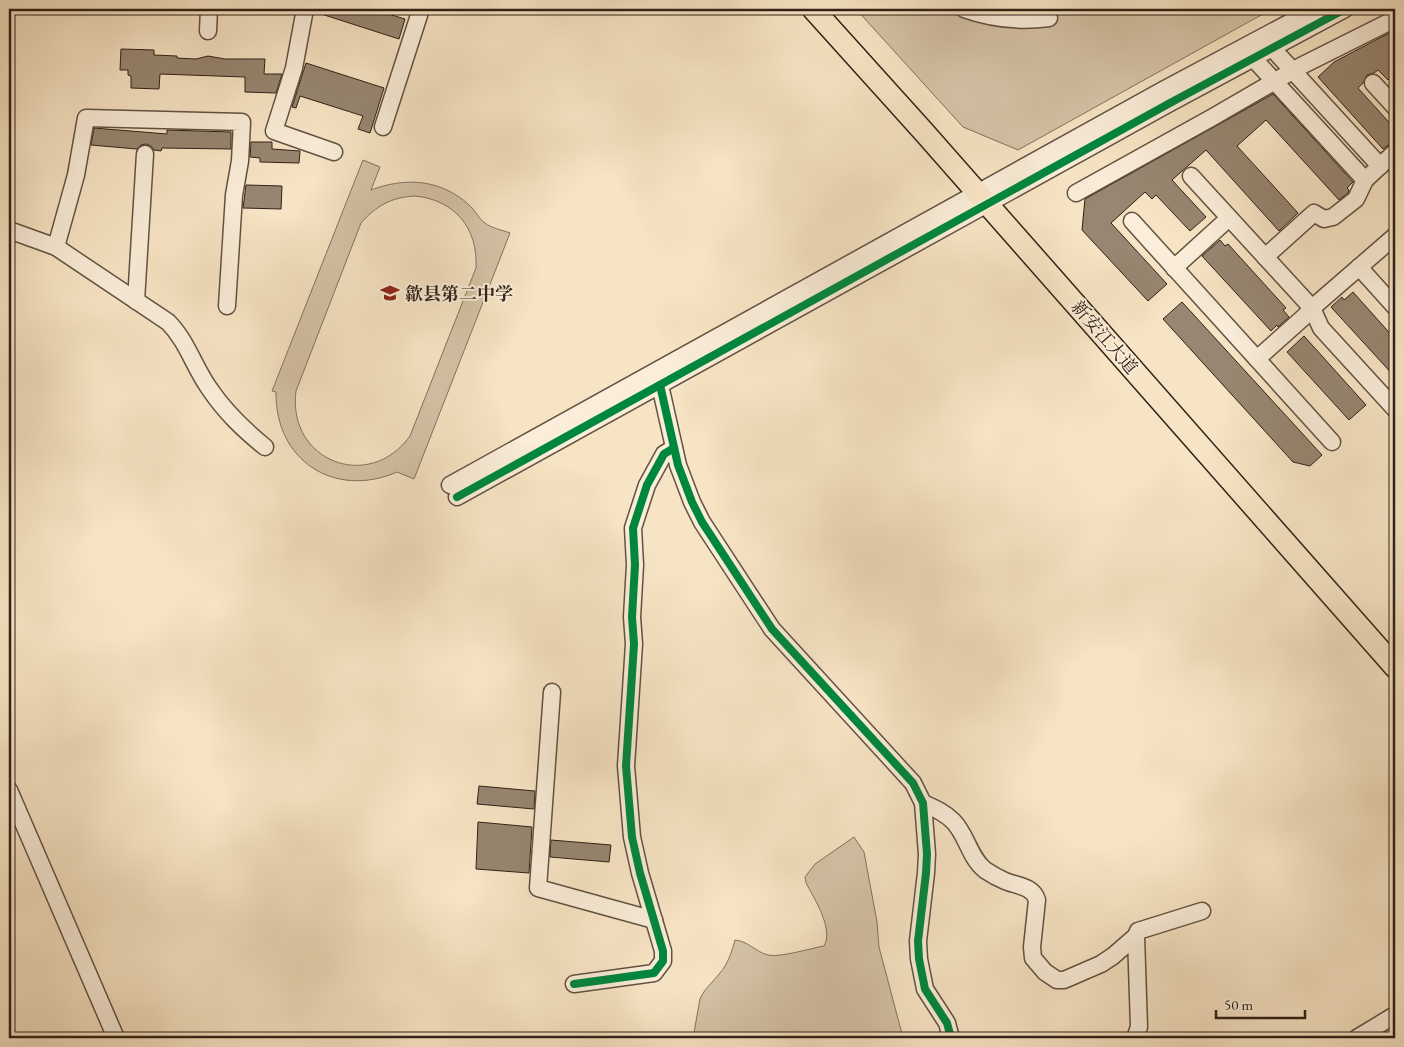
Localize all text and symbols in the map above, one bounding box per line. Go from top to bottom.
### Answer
school or university icon: 歙县第二中学 [379,282,401,304]
place label: 歙县第二中学 [405,282,513,305]
street label: 新安江大道 [1067,295,1143,379]
scale bar [1216,987,1305,1019]
text: 50 m [1224,995,1253,1014]

